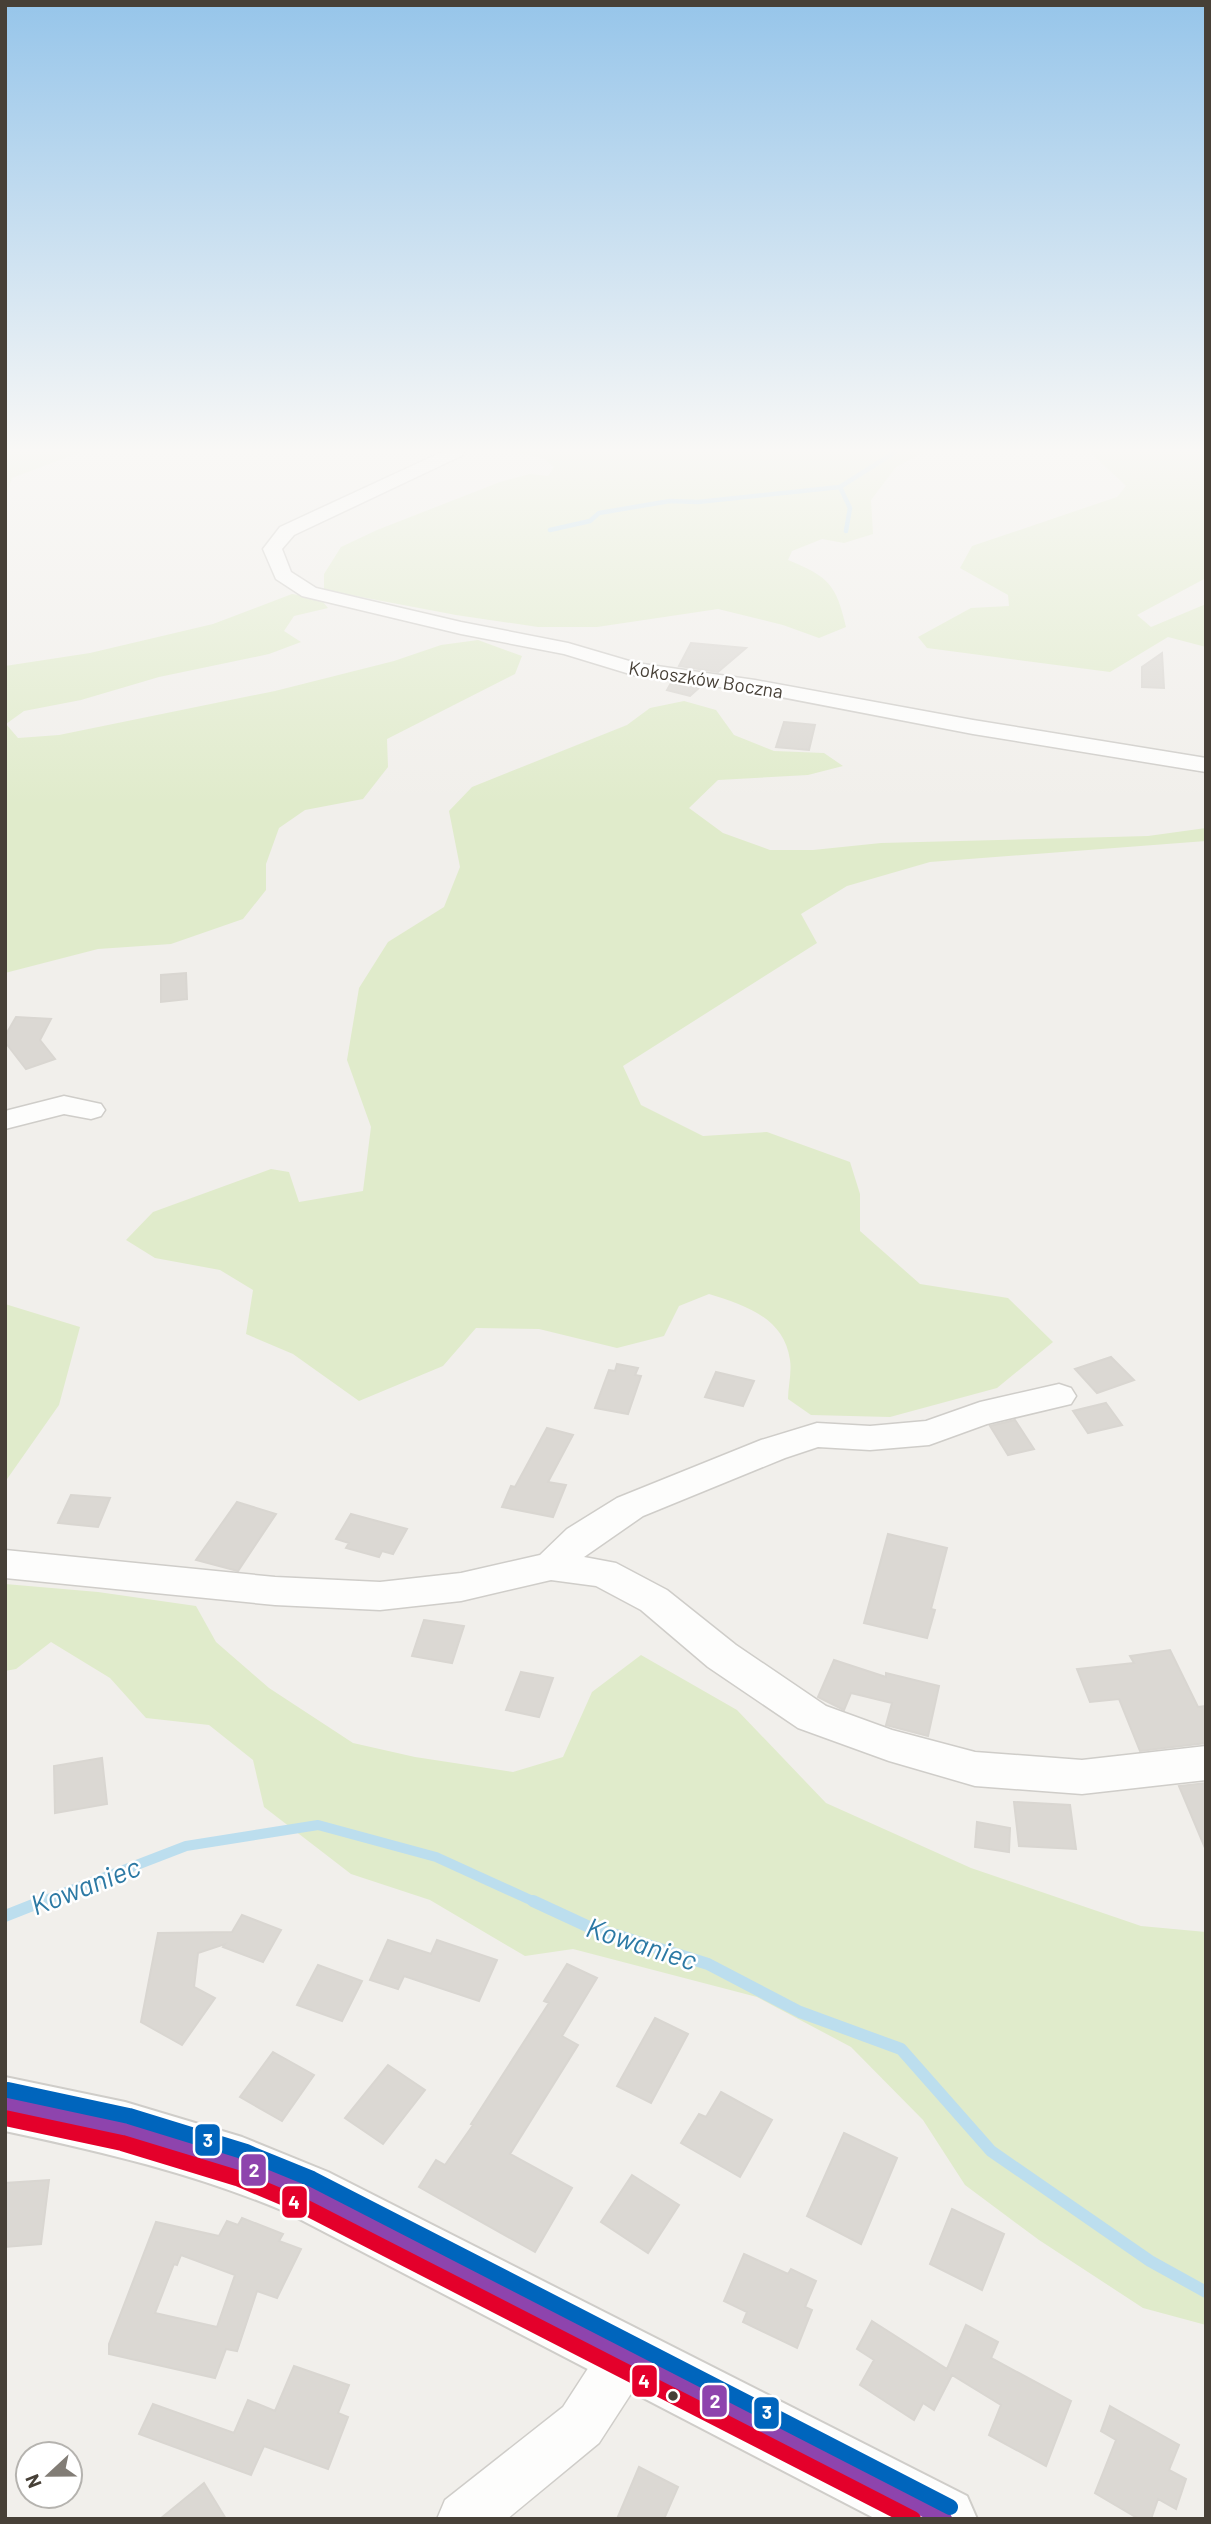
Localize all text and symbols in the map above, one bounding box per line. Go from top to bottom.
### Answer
street label: Kokoszków Boczna [627,655,785,703]
water label: Kowaniec [26,1849,144,1921]
water label: Kowaniec [582,1909,702,1977]
line badge: 3 [194,2123,221,2157]
text: 3 [203,2128,213,2151]
line badge: 2 [240,2153,267,2187]
text: 2 [249,2158,259,2181]
line badge: 4 [281,2185,308,2219]
text: 4 [288,2190,300,2213]
line badge: 4 [631,2364,658,2398]
text: 4 [638,2369,650,2392]
line badge: 2 [701,2384,728,2418]
unlabelled marker [666,2389,680,2403]
text: 2 [710,2389,720,2412]
line badge: 3 [753,2396,780,2430]
text: 3 [762,2400,772,2423]
north arrow [14,2440,84,2510]
text: N [20,2471,46,2492]

